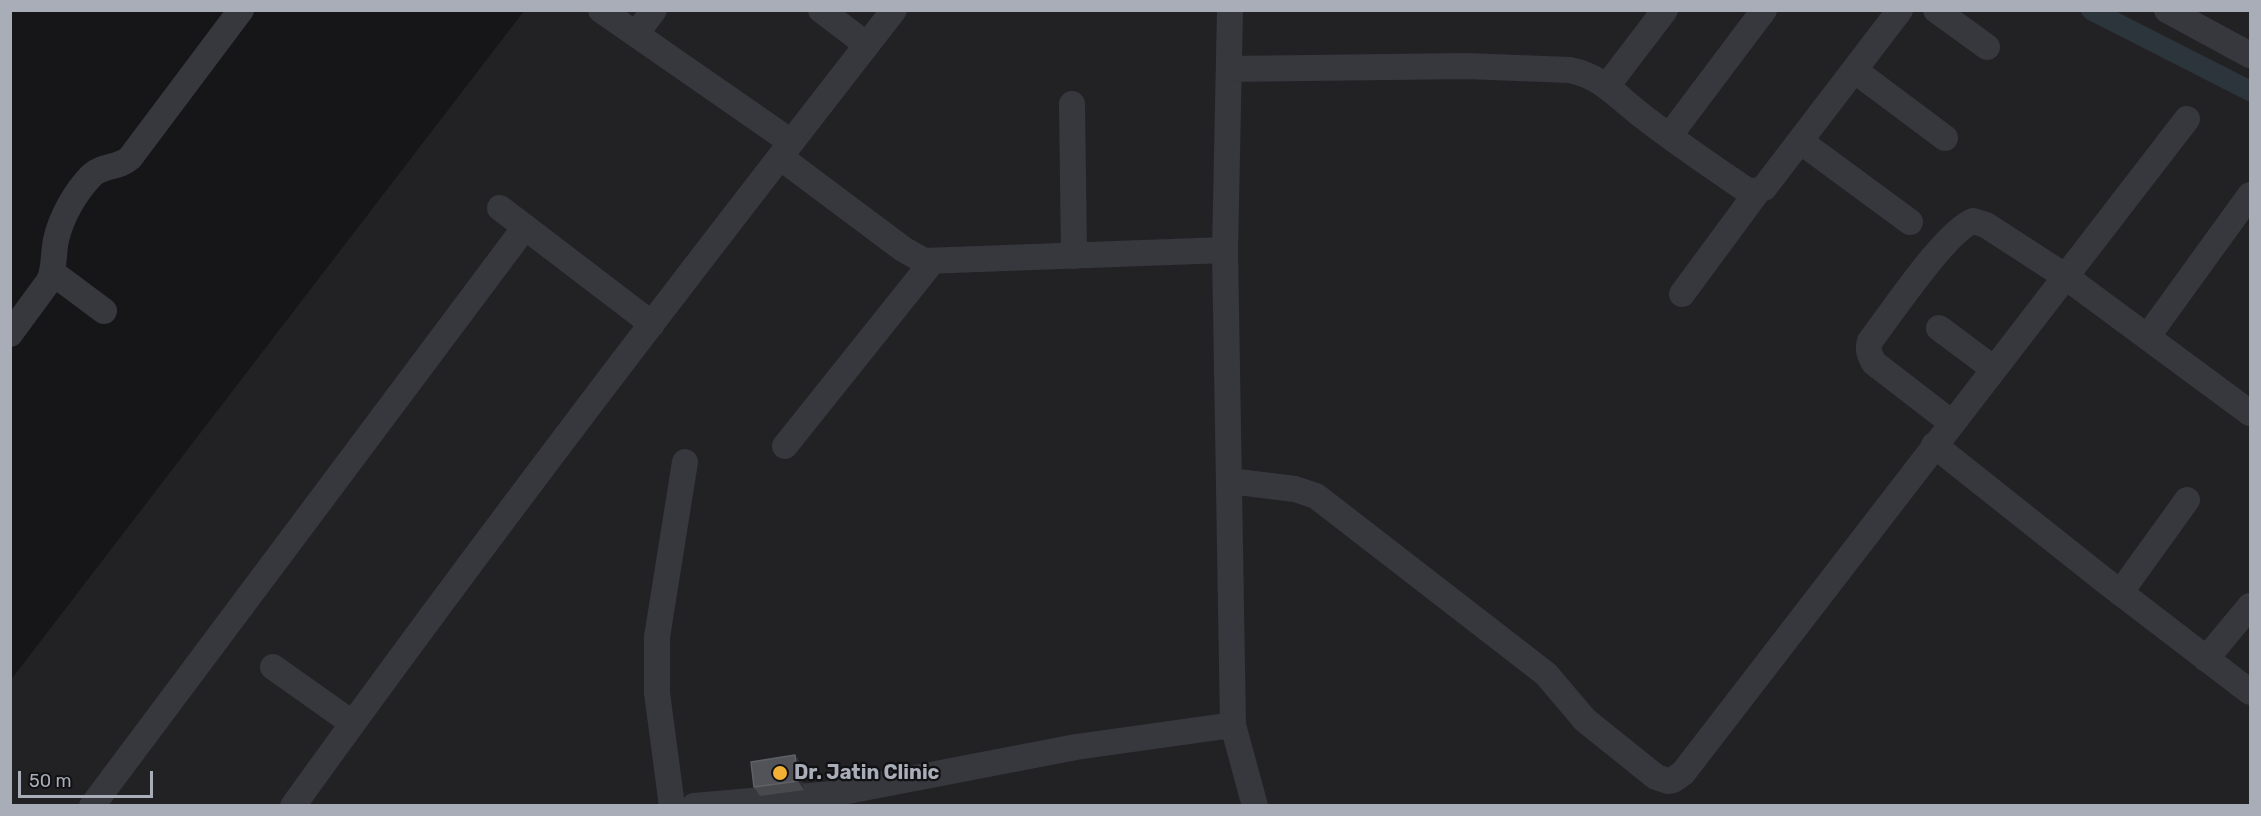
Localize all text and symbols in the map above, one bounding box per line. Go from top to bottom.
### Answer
scale bar [21,759,156,797]
place label: Dr. Jatin Clinic [794,761,939,785]
marker: Dr. Jatin Clinic [771,764,789,782]
text: 50 m [29,770,72,792]

